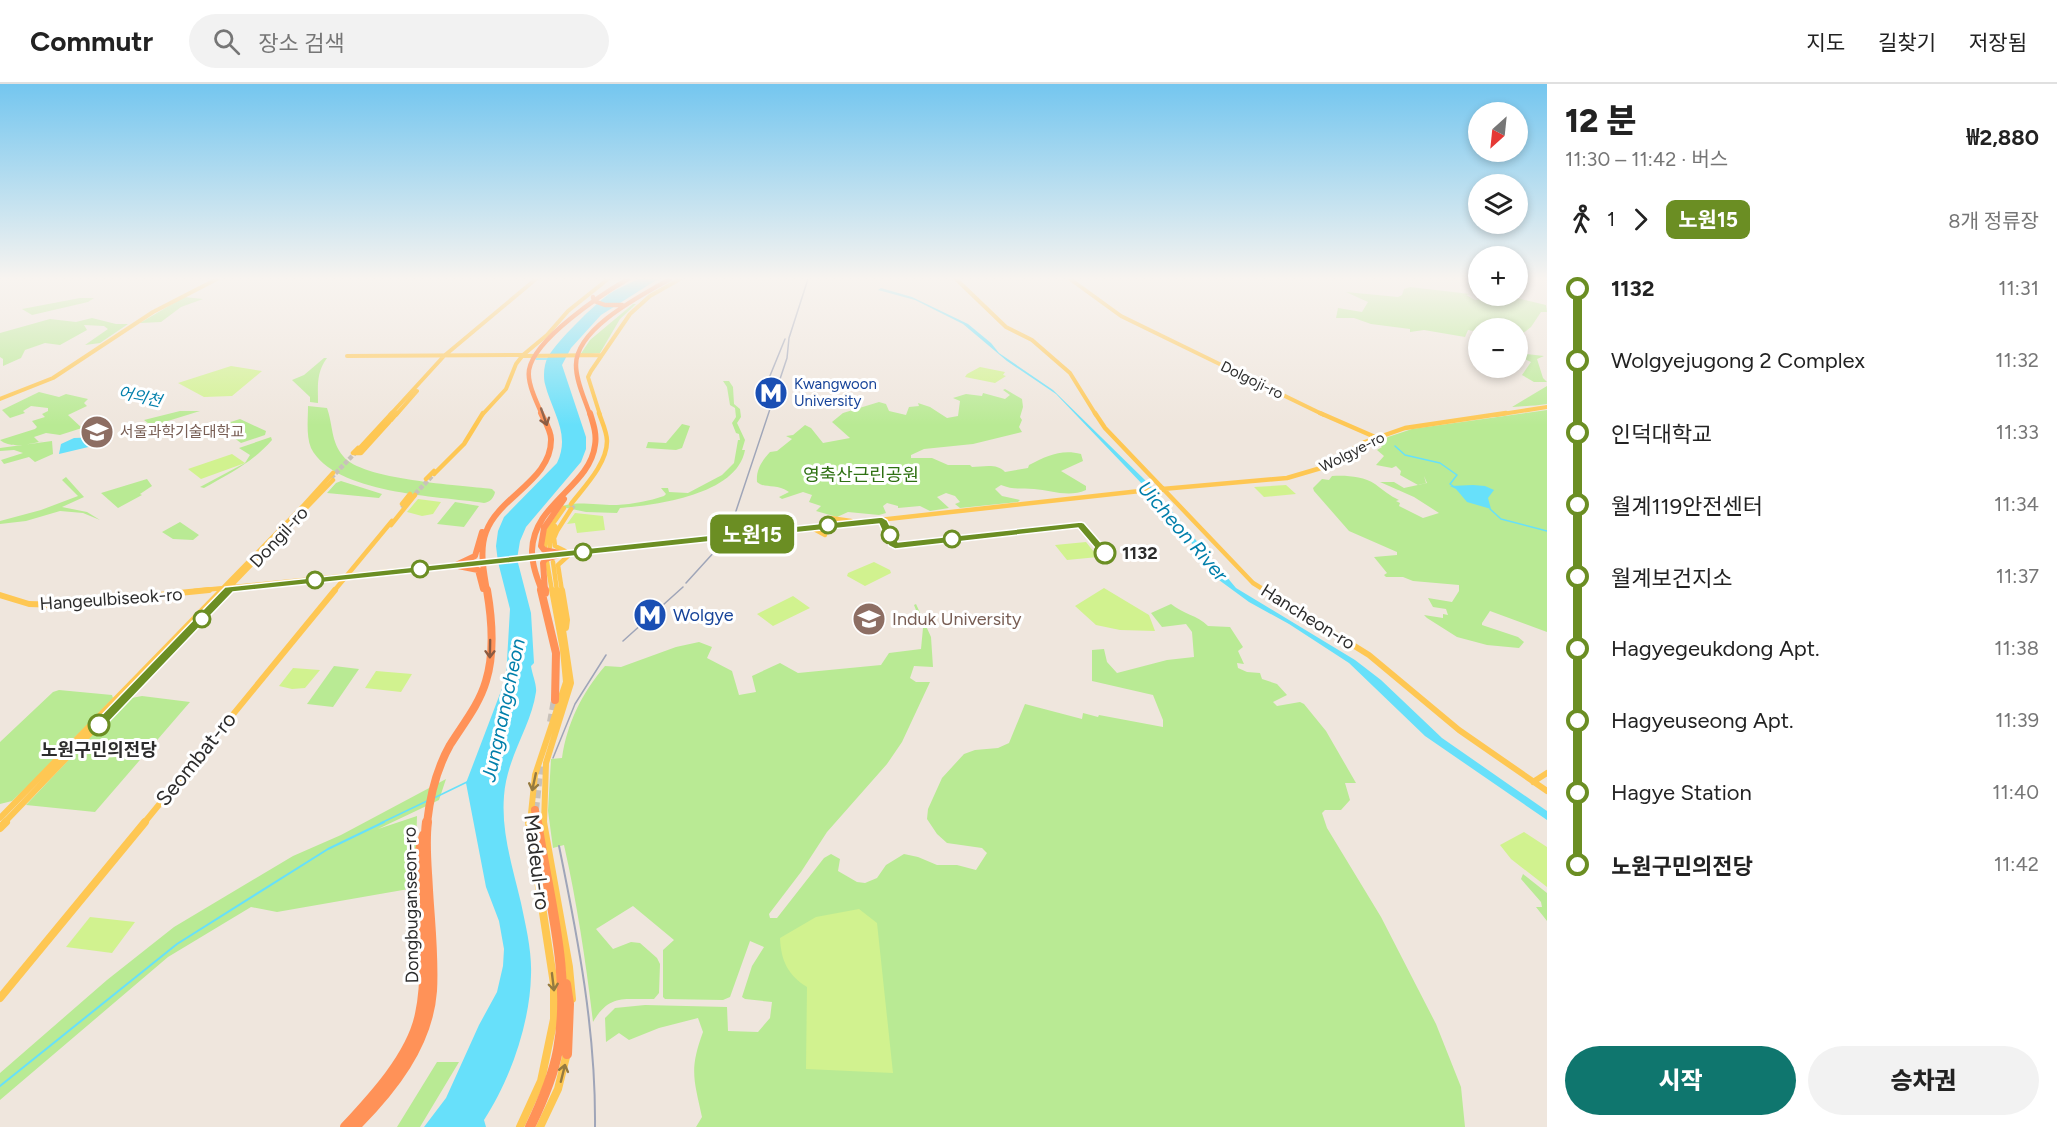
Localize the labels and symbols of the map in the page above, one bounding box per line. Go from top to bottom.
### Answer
north arrow [1468,102,1528,162]
street label: Dolgoji-ro [1218,357,1286,403]
metro station icon: Kwangwoon University [753,375,789,411]
place label: Kwangwoon University [794,375,877,410]
water label: 어의천 [116,382,166,411]
one-way arrow [539,407,550,426]
school or university icon: 서울과학기술대학교 [79,414,115,450]
place label: 서울과학기술대학교 [120,423,244,441]
street label: Wolgye-ro [1316,428,1388,476]
park label: 영축산근린공원 [803,464,919,486]
water label: Uicheon River [1133,476,1234,587]
street label: Dongil-ro [245,502,313,572]
line badge: 노원15 [710,514,794,554]
unlabelled marker [819,516,837,534]
unlabelled marker [881,526,899,544]
unlabelled marker [943,530,961,548]
marker: 1132 [1094,542,1116,564]
place label: 1132 [1122,542,1158,564]
unlabelled marker [574,543,592,561]
unlabelled marker [411,560,429,578]
unlabelled marker [306,571,324,589]
street label: Hancheon-ro [1257,579,1359,655]
street label: Hangeulbiseok-ro [39,583,183,615]
metro station icon: Wolgye [632,597,668,633]
school or university icon: Induk University [851,601,887,637]
place label: Wolgye [673,604,734,626]
place label: Induk University [892,608,1022,630]
unlabelled marker [193,610,211,628]
water label: Jungnangcheon [476,636,530,785]
one-way arrow [484,639,496,659]
street label: Seombat-ro [150,707,241,811]
marker: 노원구민의전당 [88,714,110,736]
place label: 노원구민의전당 [41,739,157,761]
one-way arrow [528,772,539,791]
street label: Madeul-ro [519,812,556,911]
street label: Dongbuganseon-ro [399,827,423,983]
one-way arrow [548,971,559,991]
one-way arrow [557,1064,569,1083]

